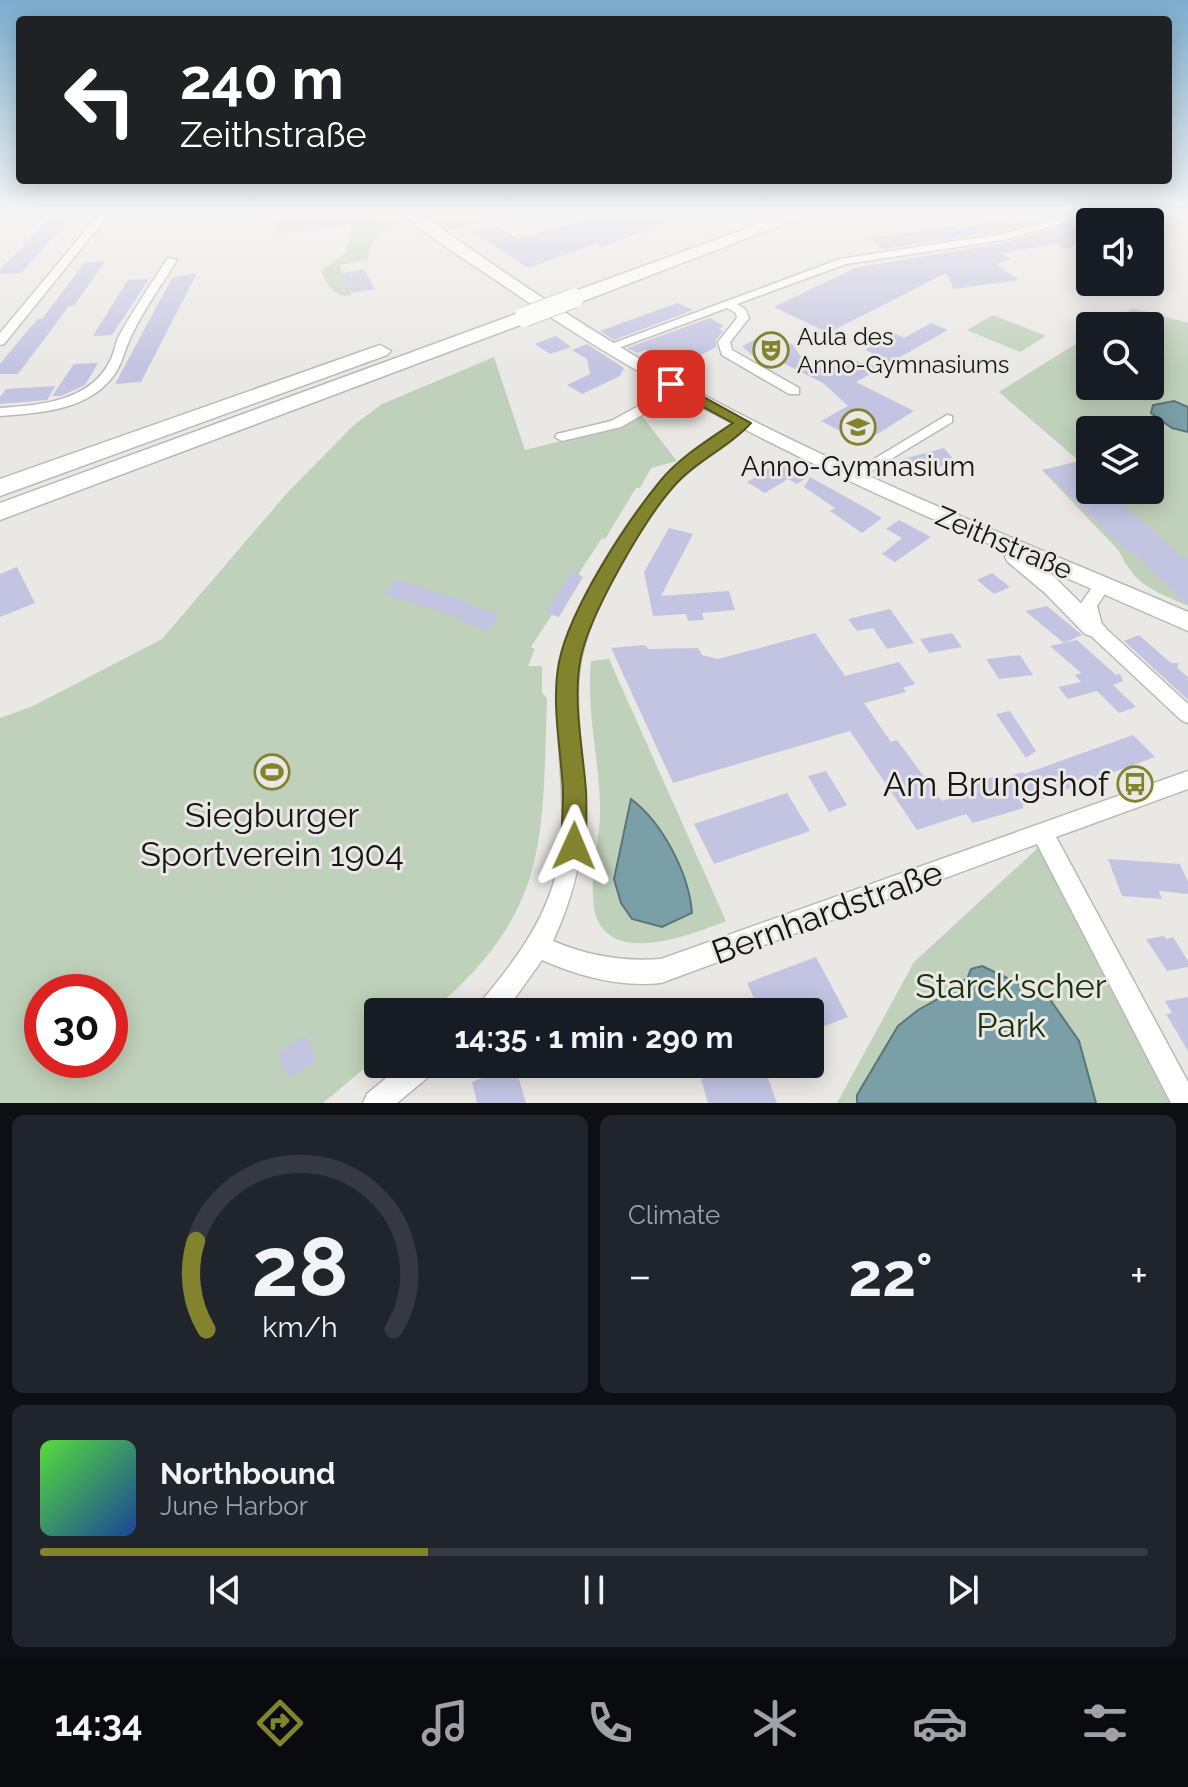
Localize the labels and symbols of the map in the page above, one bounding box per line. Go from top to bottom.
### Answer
place label: Aula des Anno-Gymnasiums [797,322,1009,379]
theatre icon: Aula des Anno-Gymnasiums [752,331,790,369]
pin [637,350,705,418]
school or university icon: Anno-Gymnasium [839,408,877,446]
place label: Anno-Gymnasium [741,450,975,483]
street label: Zeithstraße [931,499,1077,587]
sports icon: Siegburger Sportverein 1904 [253,753,291,791]
place label: Am Brungshof [883,764,1111,804]
bus stop icon: Am Brungshof [1116,765,1154,803]
place label: Siegburger Sportverein 1904 [140,795,404,874]
position arrow [532,804,616,888]
street label: Bernhardstraße [706,852,948,972]
park label: Starck'scher Park [915,966,1107,1045]
speed limit sign: 30 [24,974,128,1078]

